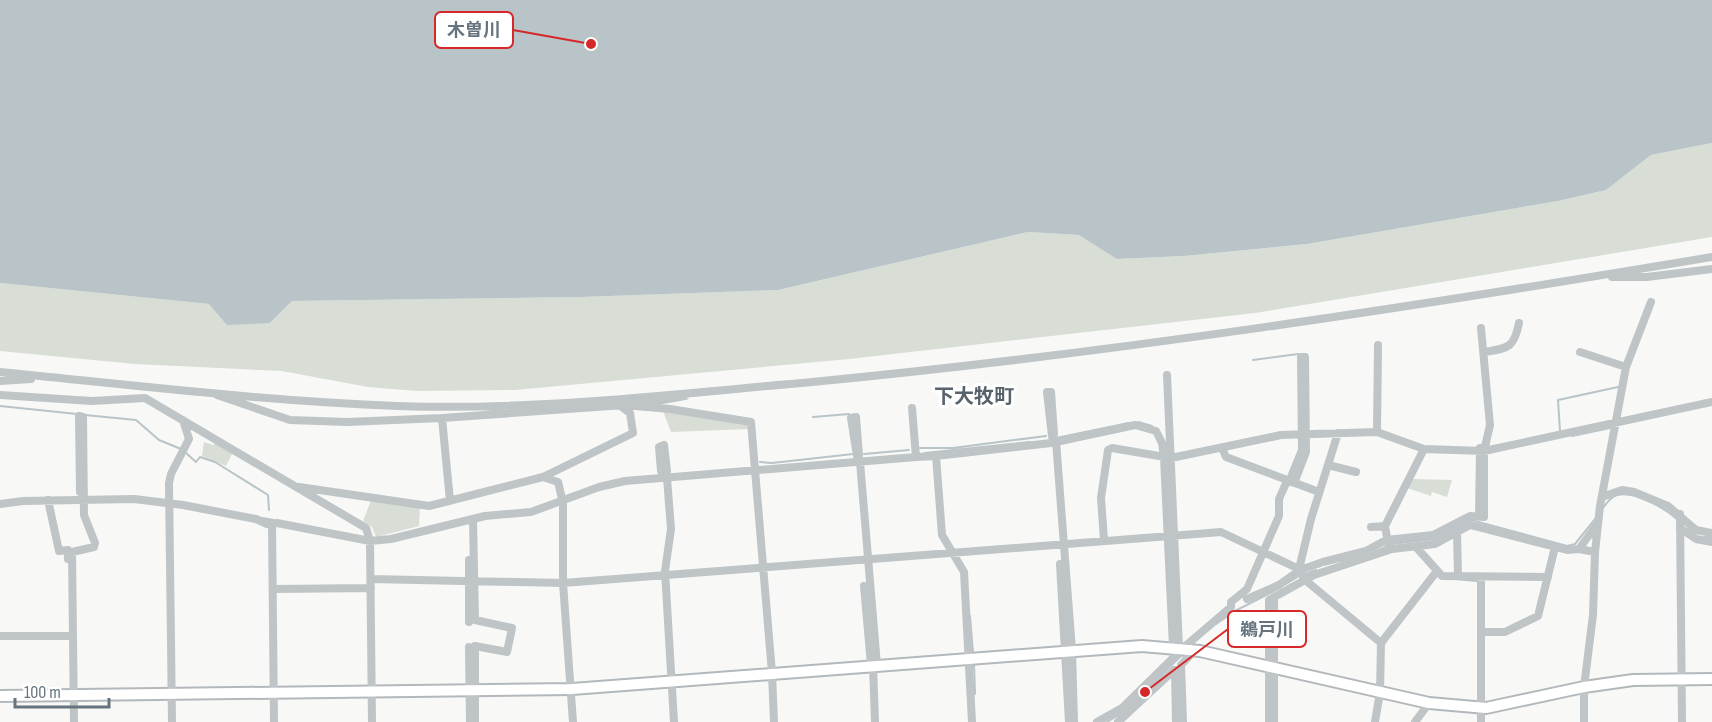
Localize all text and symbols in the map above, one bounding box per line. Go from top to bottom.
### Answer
callout: 木曽川 [435,12,513,48]
text: 木曽川 [447,20,501,41]
district label: 下大牧町 [934,385,1014,409]
callout: 鵜戸川 [1228,611,1306,647]
text: 鵜戸川 [1240,620,1294,641]
scale bar [15,671,110,709]
text: 100 m [24,682,61,703]

